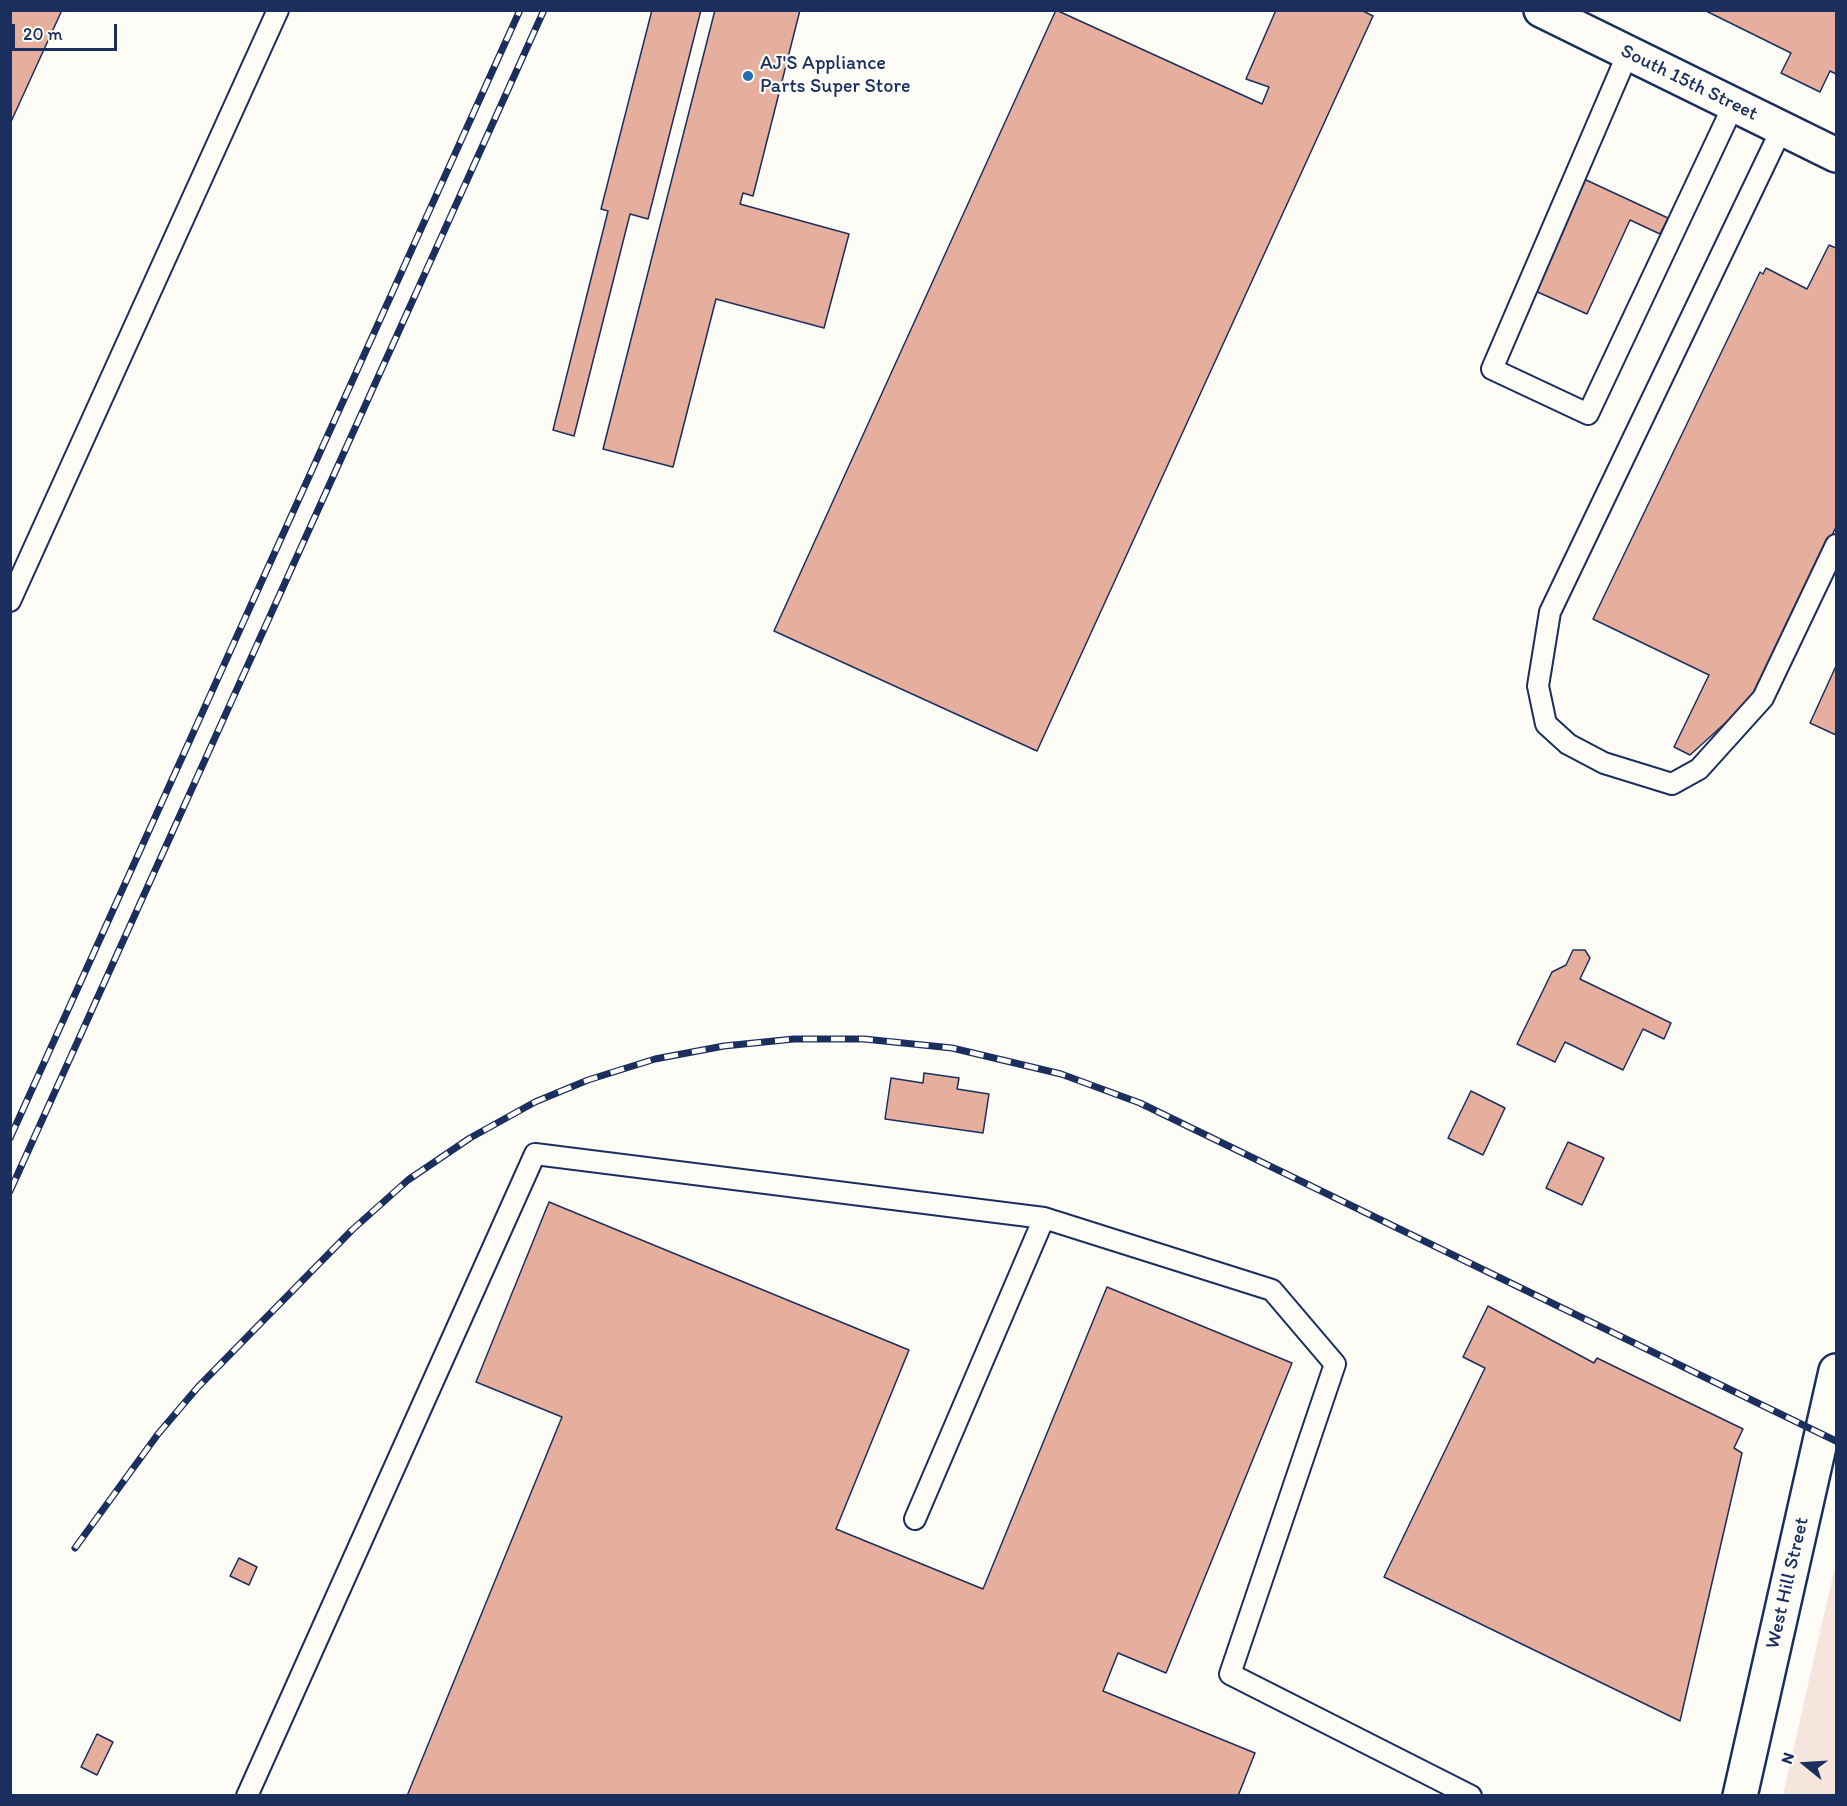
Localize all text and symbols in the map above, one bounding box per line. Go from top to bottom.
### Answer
scale bar [15,12,120,50]
text: 20 m [23,23,63,45]
street label: South 15th Street [1617,39,1761,127]
place label: AJ'S Appliance Parts Super Store [760,52,911,99]
marker: AJ'S Appliance Parts Super Store [741,69,755,83]
street label: West Hill Street [1761,1515,1815,1651]
north arrow [1775,1734,1835,1794]
text: N [1777,1750,1798,1766]

